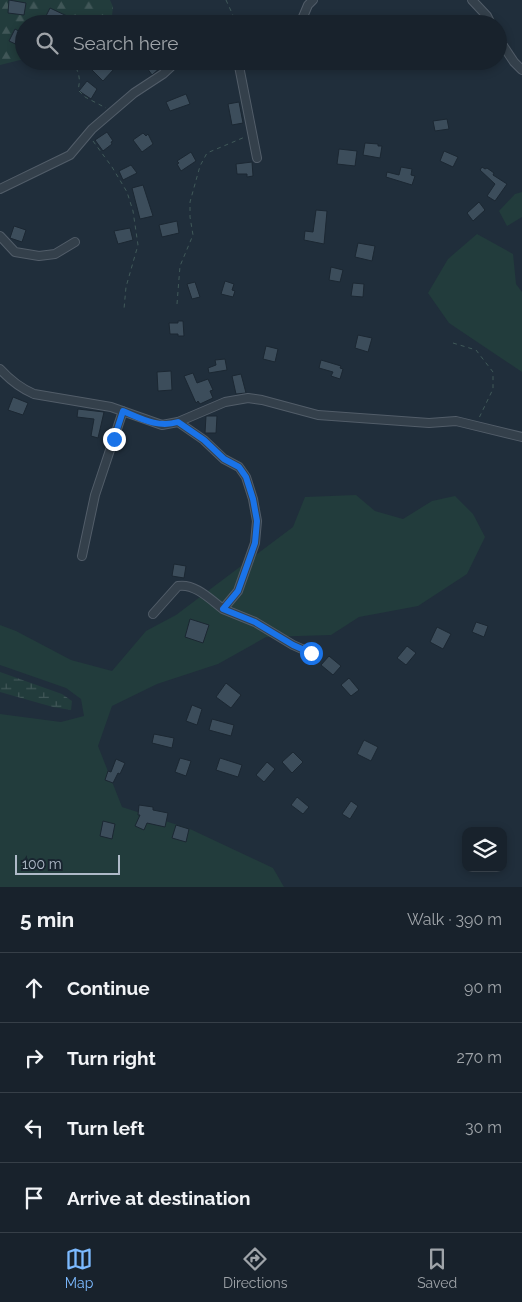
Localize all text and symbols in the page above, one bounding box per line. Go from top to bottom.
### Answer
search box [15,15,507,70]
icon: search [33,29,61,57]
text: Search here [73,32,179,54]
route end [103,428,126,451]
route start [300,642,323,665]
map controls [462,827,507,872]
button: layers [462,827,507,872]
scale bar [15,852,120,875]
text: 100 m [22,856,62,872]
text: 5 min [20,907,74,932]
text: Walk · 390 m [407,910,502,929]
icon: ahead [20,974,48,1002]
text: Continue [67,977,150,999]
text: 90 m [464,978,502,997]
icon: right [20,1044,48,1072]
text: Turn right [67,1047,156,1069]
text: 270 m [457,1048,502,1067]
icon: left [20,1114,48,1142]
text: Turn left [67,1117,144,1139]
text: 30 m [465,1118,502,1137]
icon: arrive [20,1184,48,1212]
text: Arrive at destination [67,1187,251,1209]
tab: Map [65,1245,93,1291]
tab: Directions [223,1245,288,1291]
tab: Saved [417,1245,457,1291]

